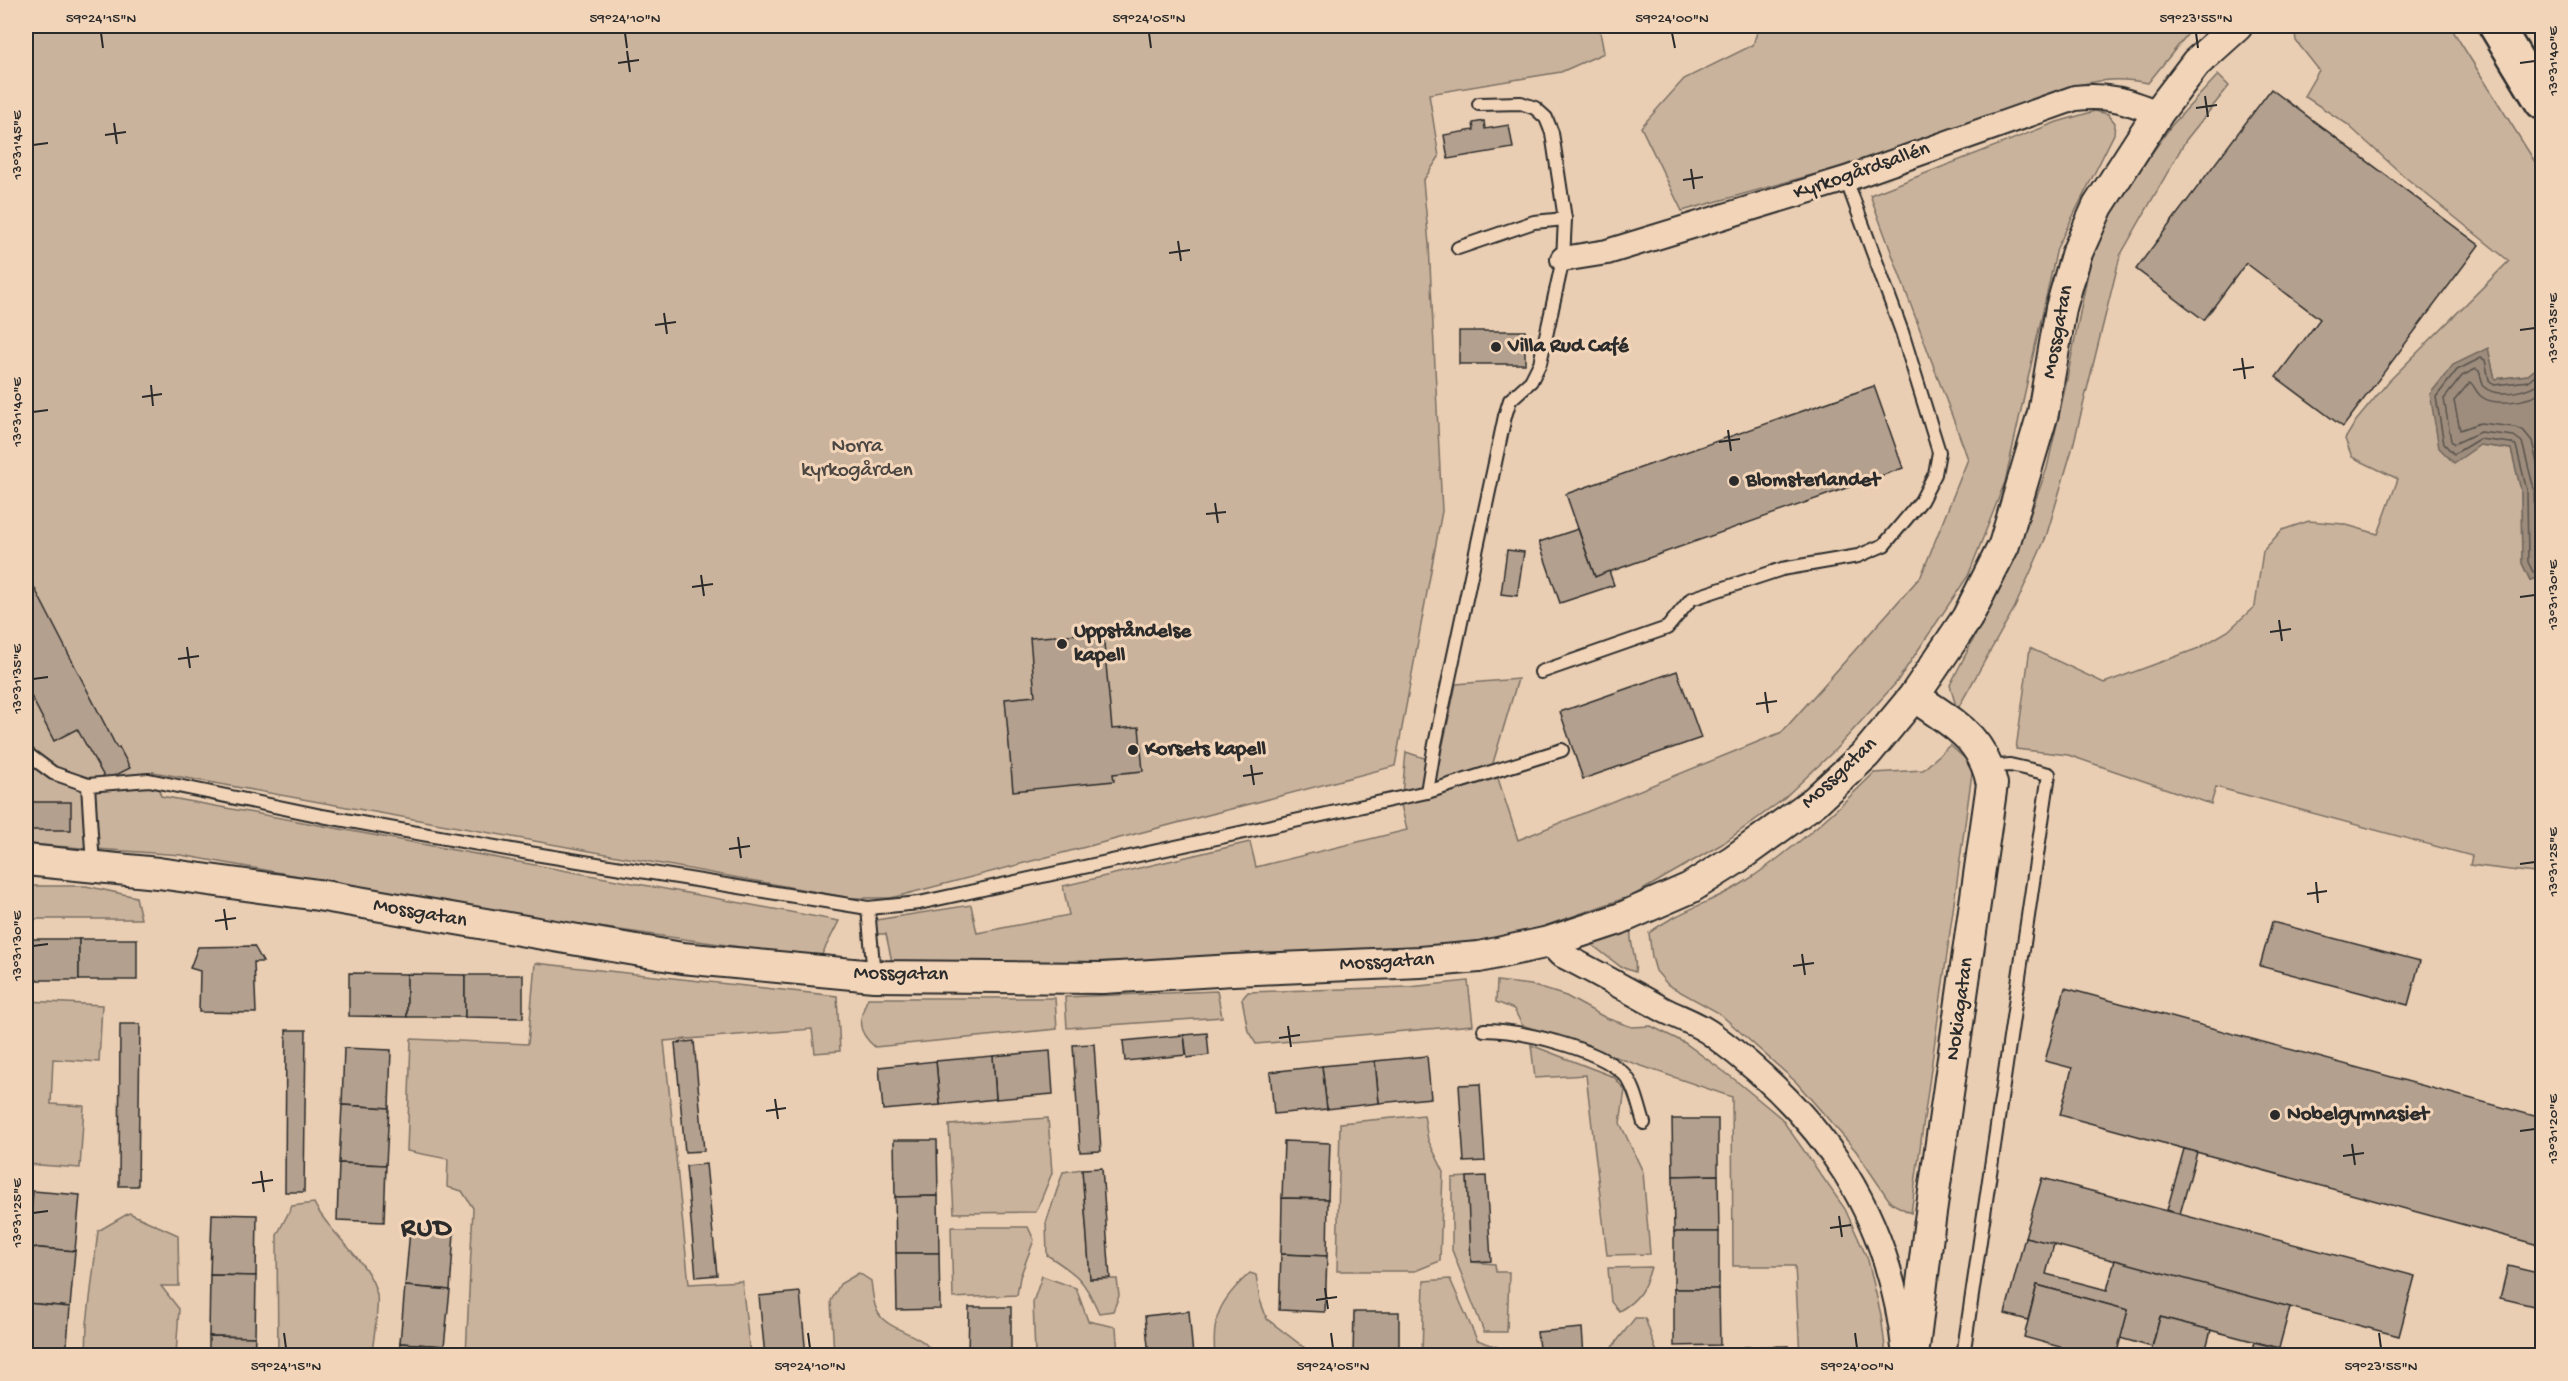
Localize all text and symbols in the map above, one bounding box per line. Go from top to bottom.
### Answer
text: 59°24'15"N [66,10,136,28]
text: 59°24'10"N [589,10,661,28]
text: 59°24'05"N [1113,10,1186,28]
text: 59°24'00"N [1635,10,1709,28]
text: 59°23'55"N [2160,10,2233,28]
text: 13°31'40"E [2545,26,2563,97]
text: 13°31'45"E [9,110,27,180]
street label: Kyrkogårdsallén [1791,137,1933,207]
street label: Mossgatan [2038,283,2080,381]
text: 13°31'35"E [2545,293,2563,364]
place label: Villa Rud Café [1507,335,1630,360]
marker: Villa Rud Café [1489,340,1503,354]
text: 13°31'40"E [9,377,27,448]
park label: Norra kyrkogården [801,435,913,484]
place label: Blomsterlandet [1745,469,1882,494]
marker: Blomsterlandet [1727,474,1741,488]
text: 13°31'30"E [2545,559,2563,631]
place label: Uppståndelse kapell [1074,620,1192,669]
marker: Uppståndelse kapell [1055,637,1069,651]
text: 13°31'35"E [9,644,27,715]
street label: Mossgatan [1797,733,1883,815]
place label: Korsets kapell [1144,738,1267,763]
marker: Korsets kapell [1126,743,1140,757]
text: 13°31'25"E [2545,827,2563,898]
street label: Mossgatan [371,893,469,935]
text: 13°31'30"E [9,910,27,982]
street label: Mossgatan [1339,948,1435,978]
street label: Nokiagatan [1941,956,1981,1062]
street label: Mossgatan [853,962,949,988]
text: 13°31'20"E [2545,1094,2563,1165]
place label: Nobelgymnasiet [2287,1103,2431,1128]
marker: Nobelgymnasiet [2268,1108,2282,1122]
text: 13°31'25"E [9,1178,27,1249]
district label: RUD [400,1214,453,1246]
text: 59°24'15"N [251,1358,321,1376]
text: 59°24'10"N [774,1358,846,1376]
text: 59°24'05"N [1297,1358,1370,1376]
text: 59°24'00"N [1820,1358,1894,1376]
text: 59°23'55"N [2345,1358,2418,1376]

